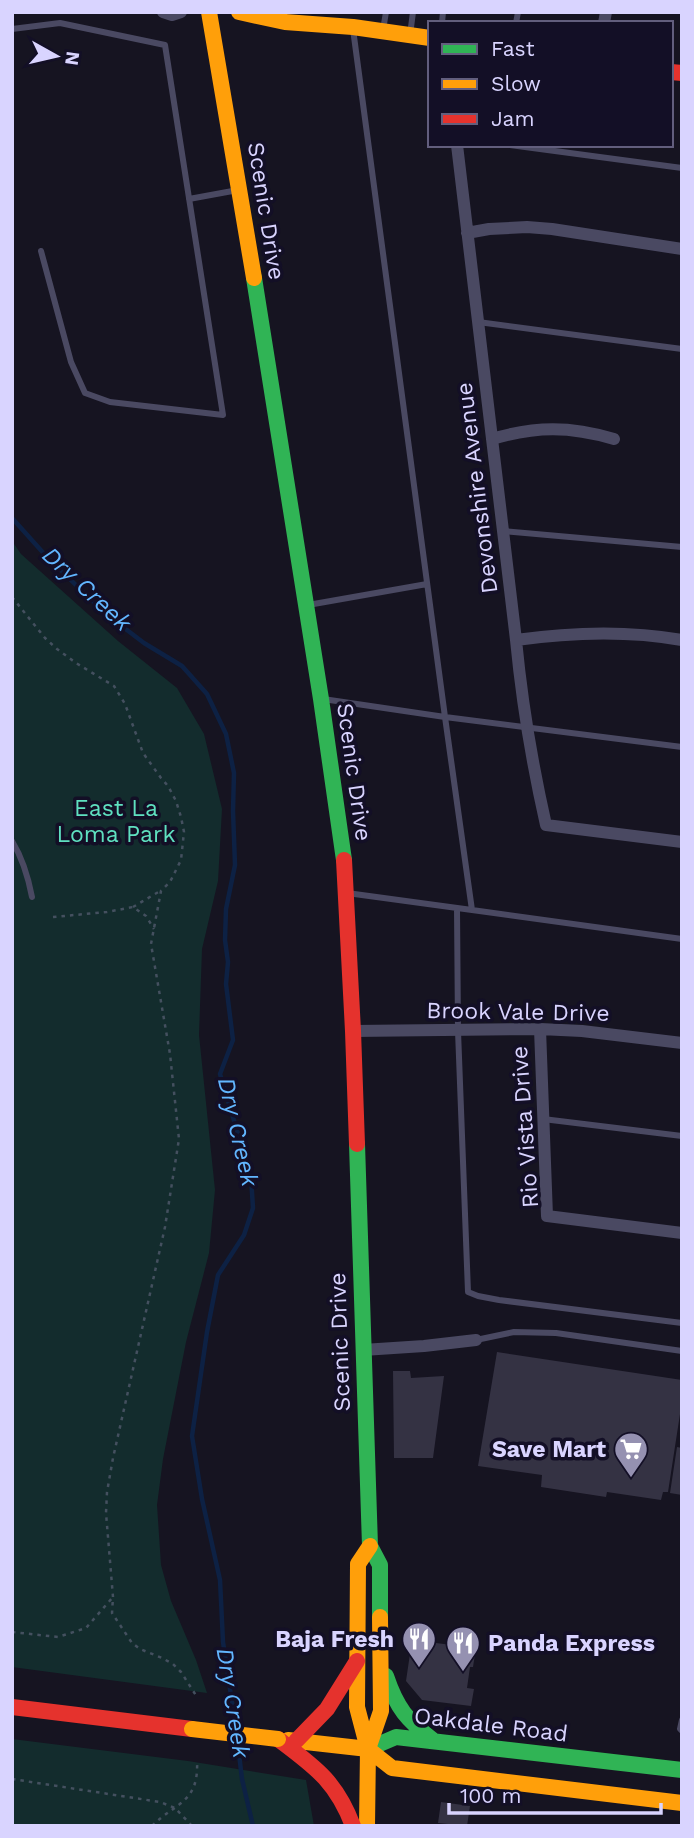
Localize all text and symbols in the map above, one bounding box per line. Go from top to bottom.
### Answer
north arrow [21,21,91,91]
legend [428,21,673,147]
text: Fast [491,36,535,61]
text: N [60,50,85,67]
text: Slow [491,71,541,96]
text: Jam [491,106,534,131]
street label: Scenic Drive [242,140,290,282]
street label: Devonshire Avenue [451,381,503,595]
water label: Dry Creek [37,541,138,638]
street label: Scenic Drive [331,701,377,843]
park label: East La Loma Park [57,795,175,848]
street label: Brook Vale Drive [426,997,610,1027]
street label: Rio Vista Drive [506,1045,544,1209]
water label: Dry Creek [212,1075,264,1190]
street label: Scenic Drive [324,1272,356,1412]
supermarket icon: Save Mart [612,1430,650,1479]
place label: Save Mart [492,1436,606,1463]
restaurant icon: Baja Fresh [400,1620,438,1669]
restaurant icon: Panda Express [444,1624,482,1673]
place label: Baja Fresh [275,1626,394,1653]
place label: Panda Express [488,1630,655,1657]
water label: Dry Creek [210,1646,256,1761]
street label: Oakdale Road [413,1702,569,1748]
scale bar [449,1772,661,1816]
text: 100 m [460,1783,522,1808]

